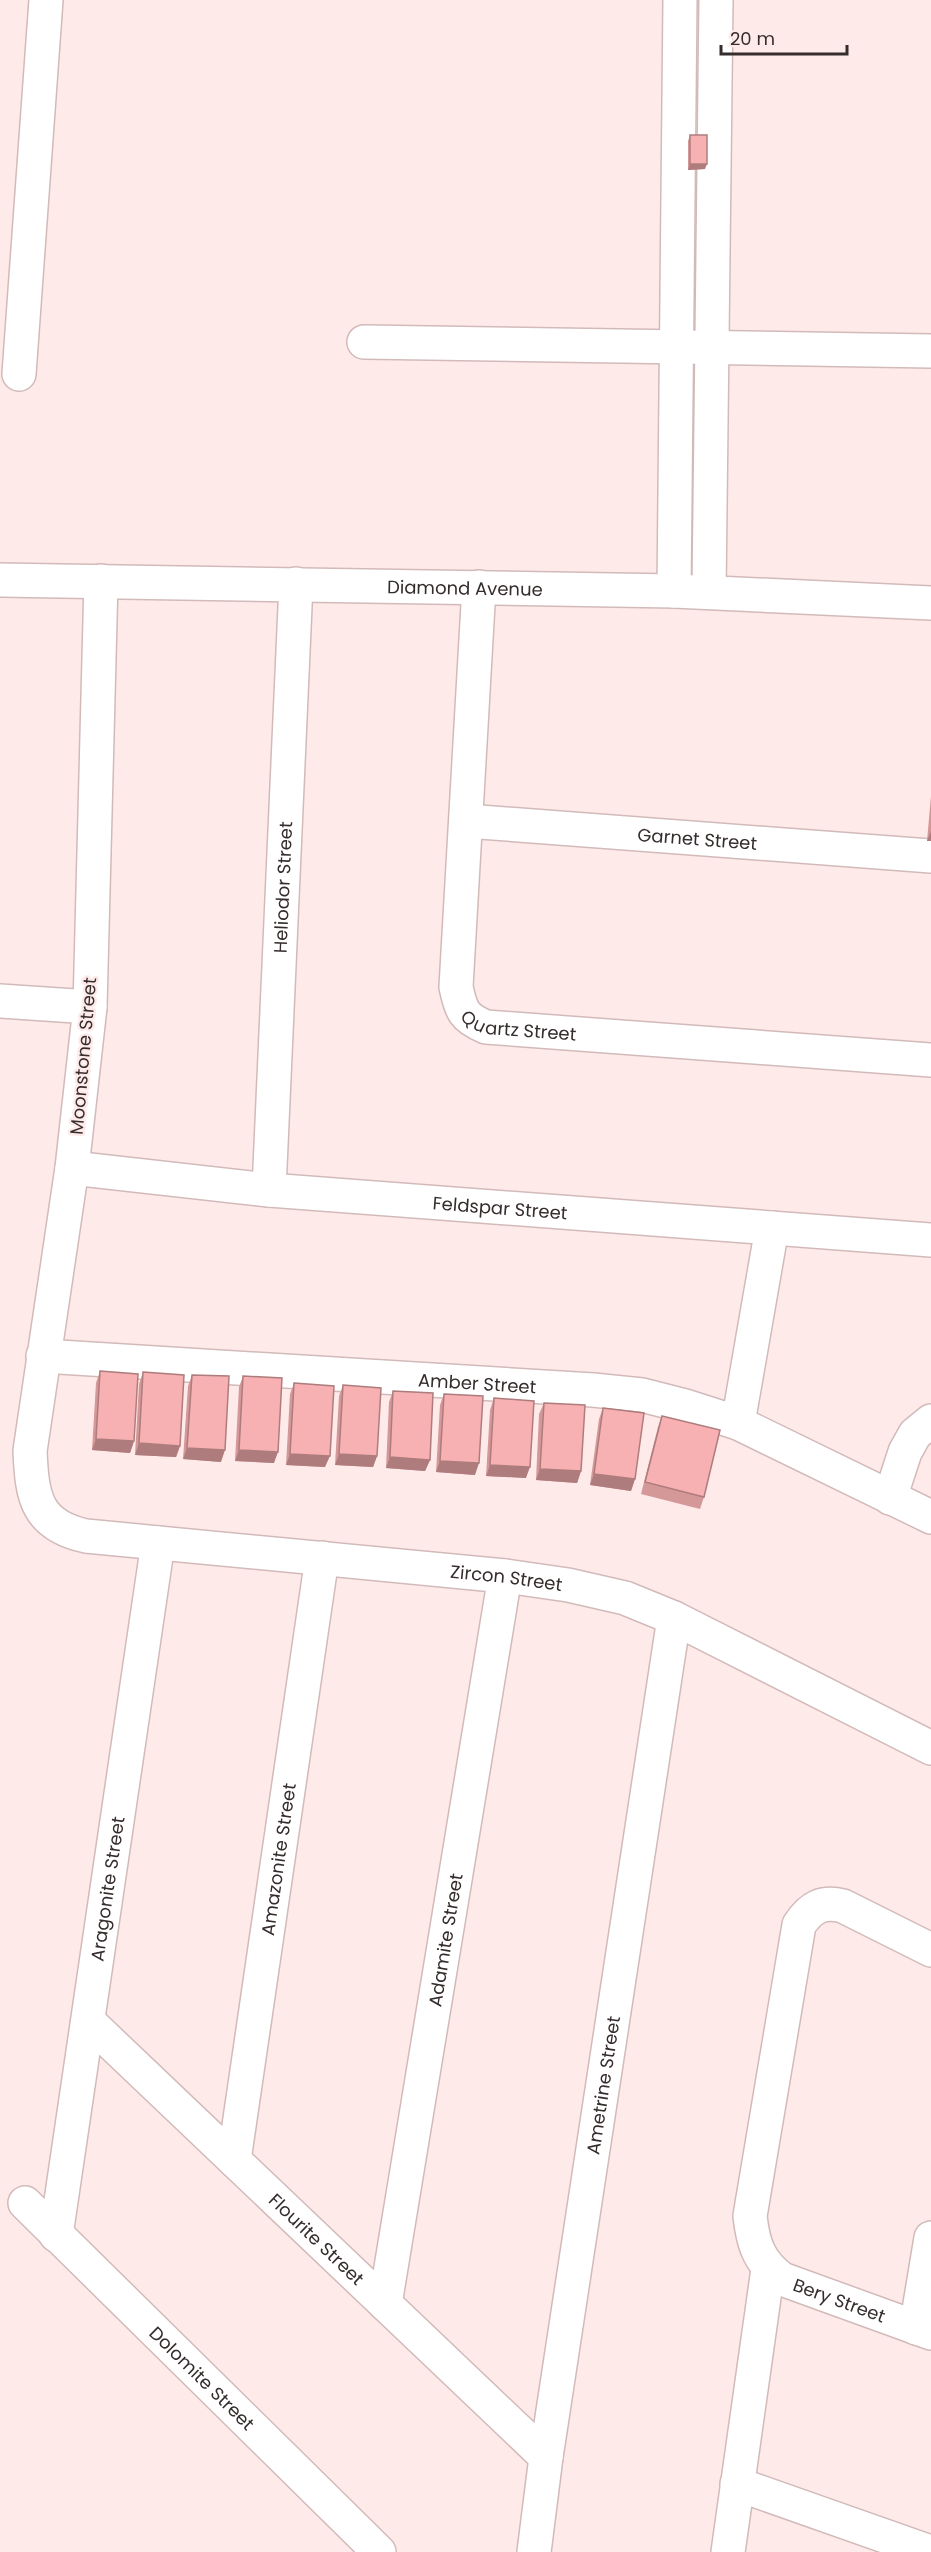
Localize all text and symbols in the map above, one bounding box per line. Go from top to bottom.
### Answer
scale bar [721,18,847,56]
text: 20 m [730,26,775,51]
street label: Diamond Avenue [387,574,543,601]
street label: Heliodor Street [267,821,298,954]
street label: Garnet Street [637,821,758,855]
street label: Moonstone Street [64,976,102,1136]
street label: Quartz Street [456,1003,577,1046]
street label: Feldspar Street [432,1190,568,1225]
street label: Amber Street [417,1367,537,1399]
street label: Zircon Street [449,1558,564,1597]
street label: Amazonite Street [254,1781,301,1937]
street label: Aragonite Street [84,1815,130,1963]
street label: Adamite Street [422,1871,468,2008]
street label: Ametrine Street [580,2014,626,2156]
street label: Flourite Street [264,2187,370,2290]
street label: Bery Street [790,2272,889,2328]
street label: Dolomite Street [144,2320,260,2435]

